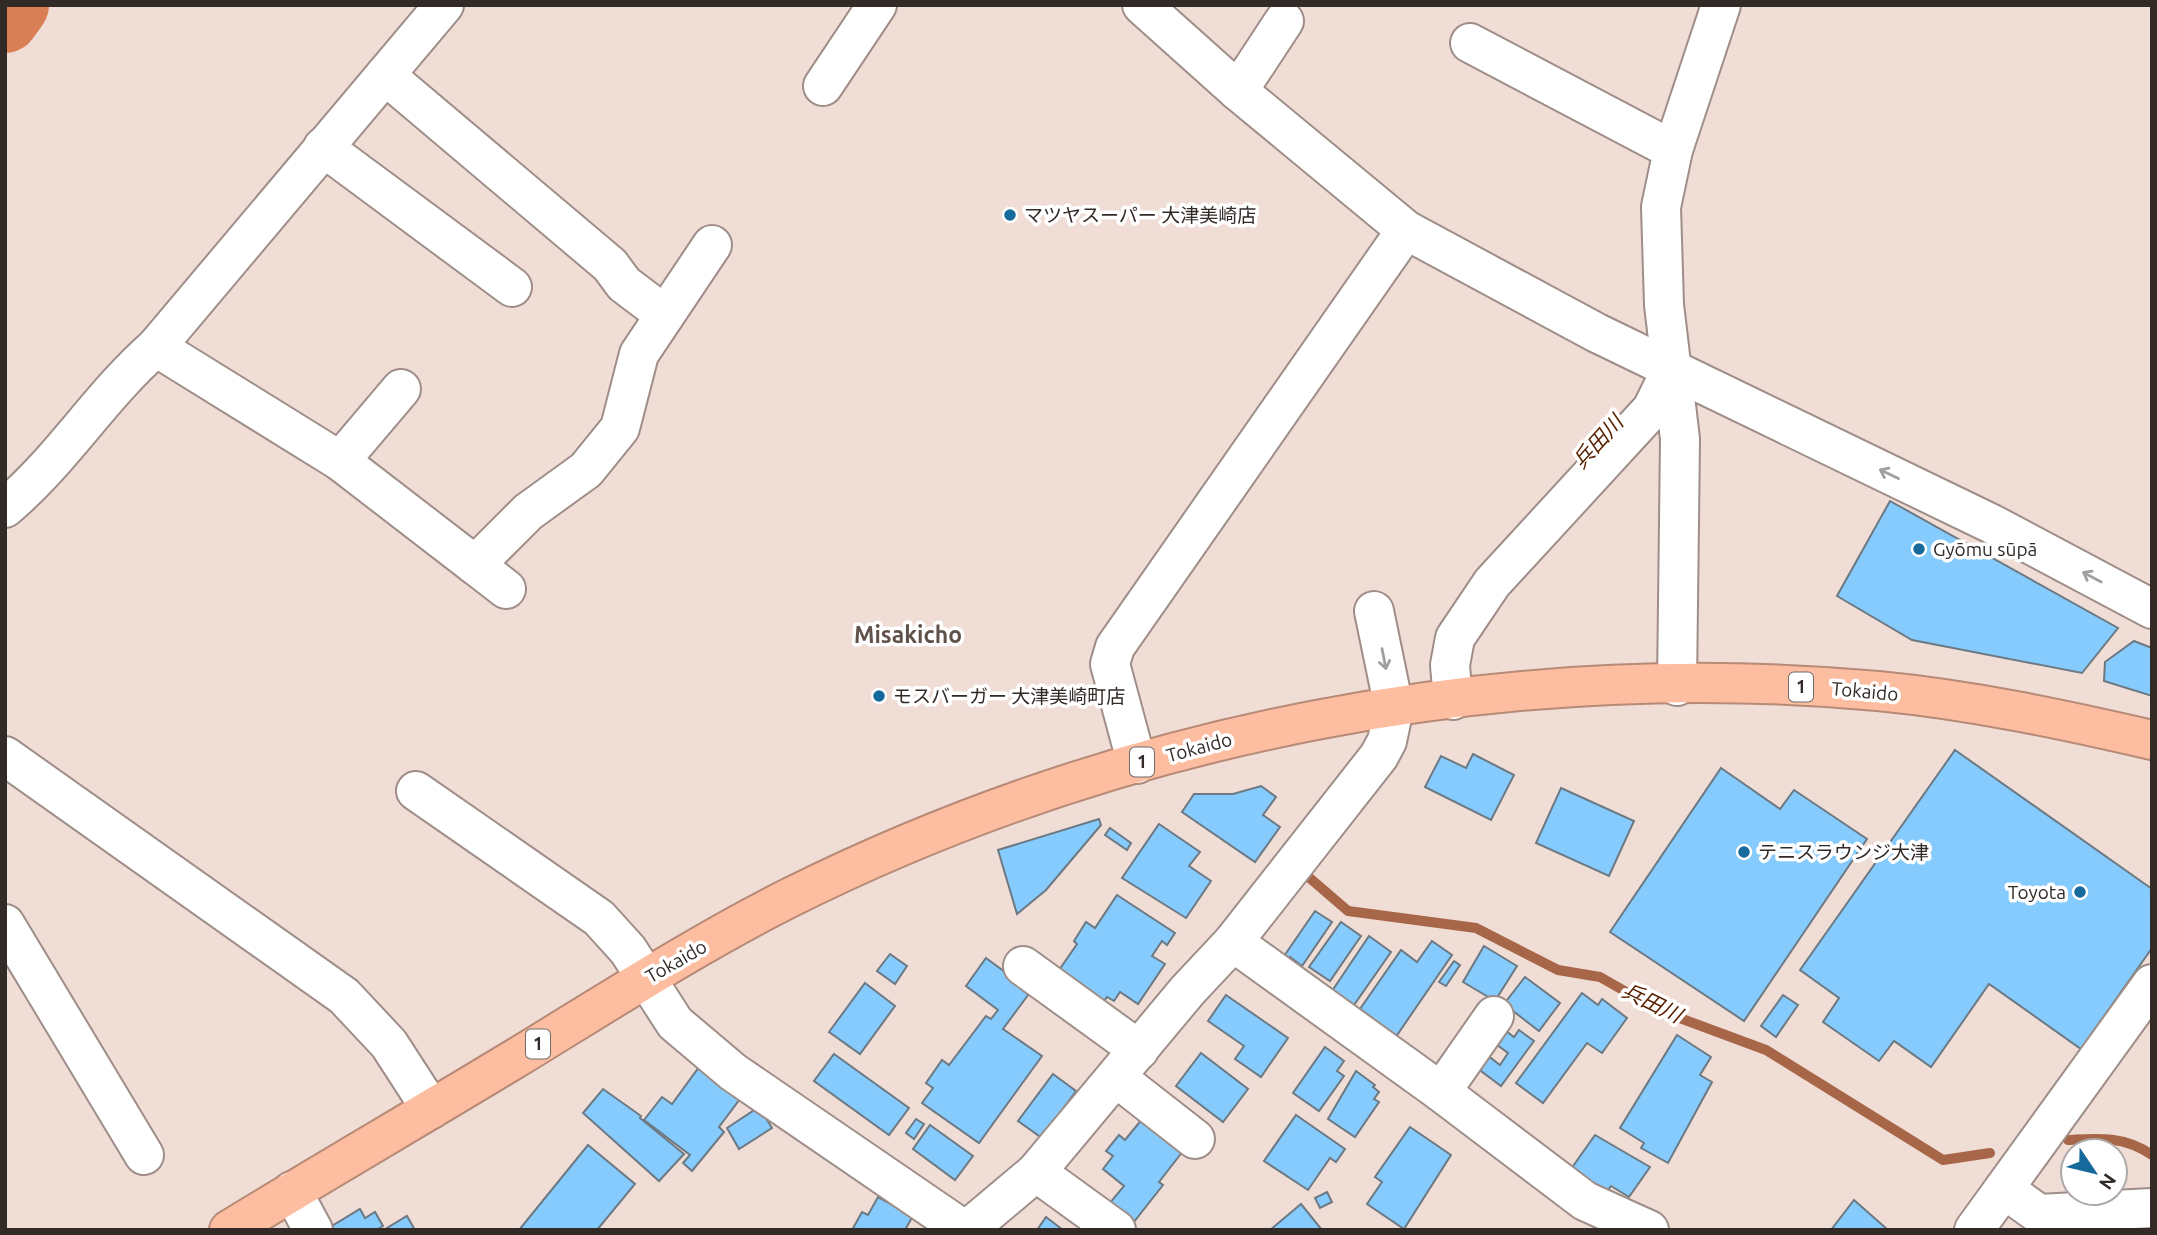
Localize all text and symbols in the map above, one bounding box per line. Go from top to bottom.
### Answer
place label: マツヤスーパー 大津美崎店 [1024,204,1256,226]
marker: マツヤスーパー 大津美崎店 [1002,207,1018,223]
water label: 兵田川 [1567,408,1629,473]
one-way arrow [1879,466,1900,480]
place label: Gyōmu sūpā [1933,538,2037,560]
marker: Gyōmu sūpā [1911,541,1927,557]
one-way arrow [2082,570,2102,584]
district label: Misakicho [854,622,962,647]
one-way arrow [1377,647,1391,670]
road number: 1 [1789,672,1813,702]
street label: Tokaido [1831,677,1899,705]
place label: モスバーガー 大津美崎町店 [893,685,1125,707]
marker: モスバーガー 大津美崎町店 [871,688,887,704]
street label: Tokaido [1164,728,1234,766]
road number: 1 [1130,748,1154,776]
place label: テニスラウンジ大津 [1758,841,1929,863]
marker: テニスラウンジ大津 [1736,844,1752,860]
place label: Toyota [2008,881,2066,903]
marker: Toyota [2072,884,2088,900]
street label: Tokaido [642,935,710,987]
water label: 兵田川 [1619,978,1688,1028]
road number: 1 [526,1030,550,1058]
north arrow [2059,1137,2129,1207]
text: N [2095,1170,2121,1194]

